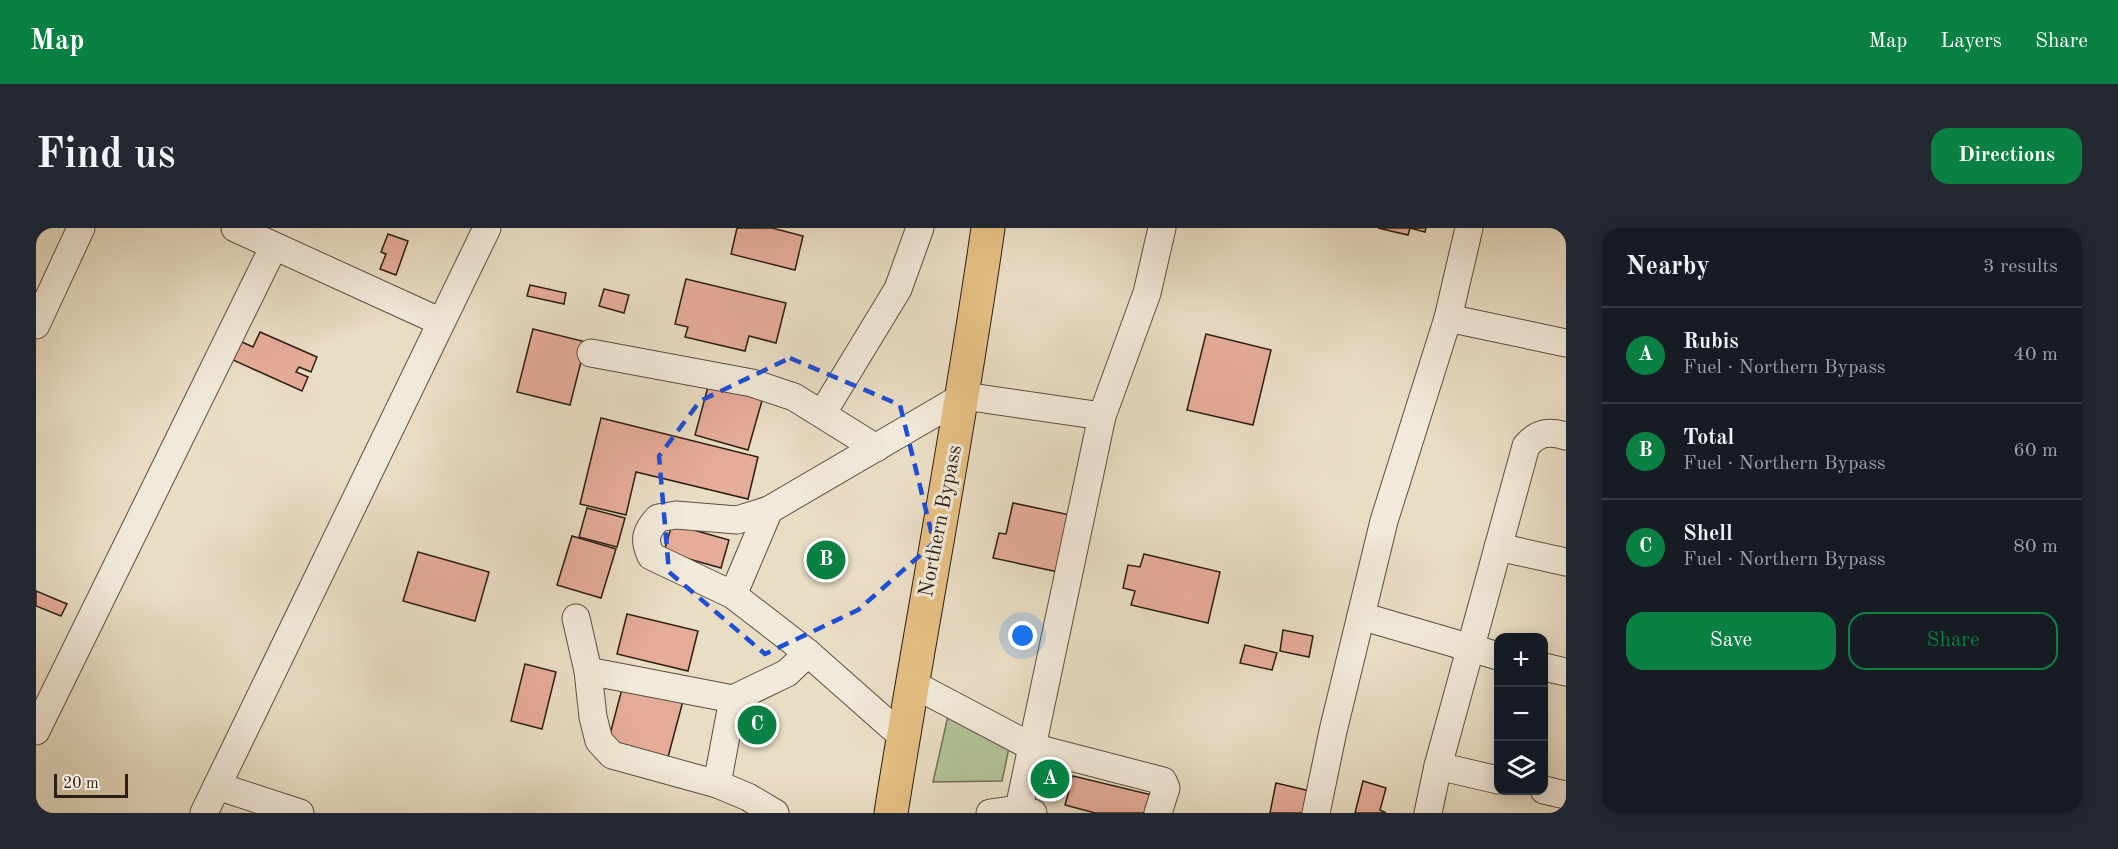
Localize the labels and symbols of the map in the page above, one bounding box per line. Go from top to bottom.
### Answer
street label: Northern Bypass [916,443,966,599]
pin: B [806,538,846,582]
your location [1008,621,1037,650]
pin: C [738,702,776,748]
pin: A [1030,756,1070,802]
scale bar [54,771,128,798]

